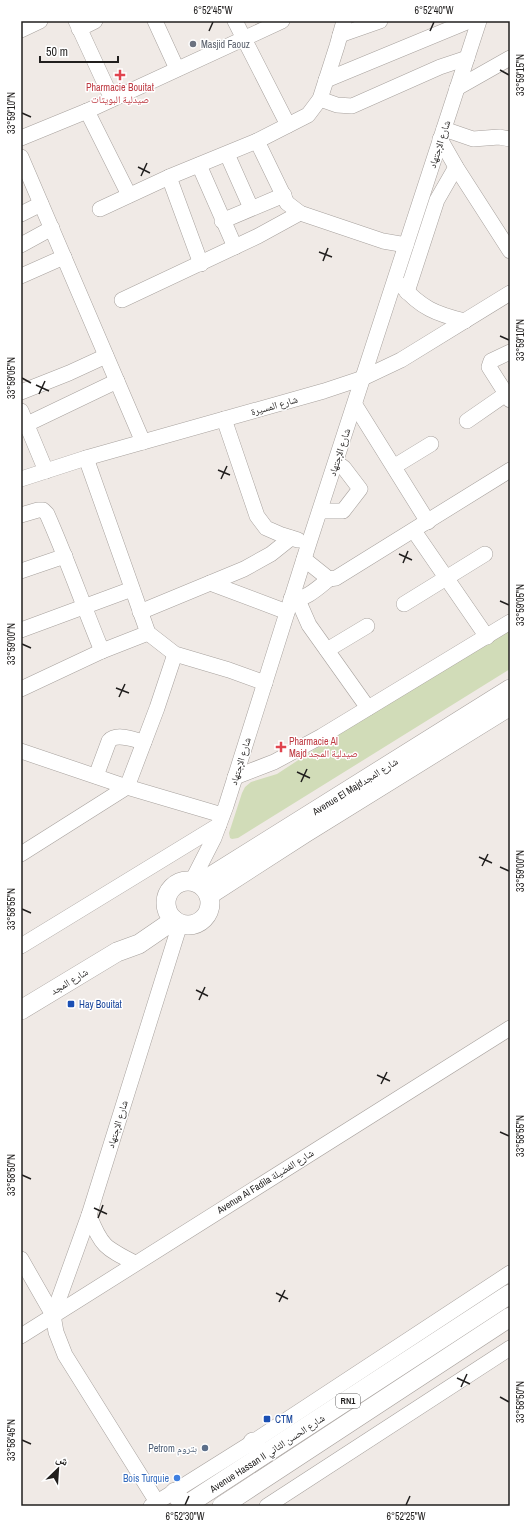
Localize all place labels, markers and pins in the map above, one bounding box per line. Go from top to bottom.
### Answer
place label: Masjid Faouz [201,38,250,51]
marker: Masjid Faouz [188,39,198,49]
marker: Pharmacie Bouitat صيدلية البويتات [115,70,125,80]
place label: Pharmacie Bouitat صيدلية البويتات [86,81,155,106]
place label: Pharmacie Al Majd صيدلية المجد [289,735,358,760]
marker: Pharmacie Al Majd صيدلية المجد [276,742,286,752]
place label: Hay Bouitat [79,998,123,1011]
marker: Hay Bouitat [66,999,76,1009]
place label: CTM [275,1413,293,1426]
marker: CTM [262,1414,272,1424]
place label: Petrom بتروم [148,1442,197,1456]
marker: Petrom بتروم [200,1443,210,1453]
place label: Bois Turquie [123,1472,169,1485]
marker: Bois Turquie [172,1473,182,1483]

